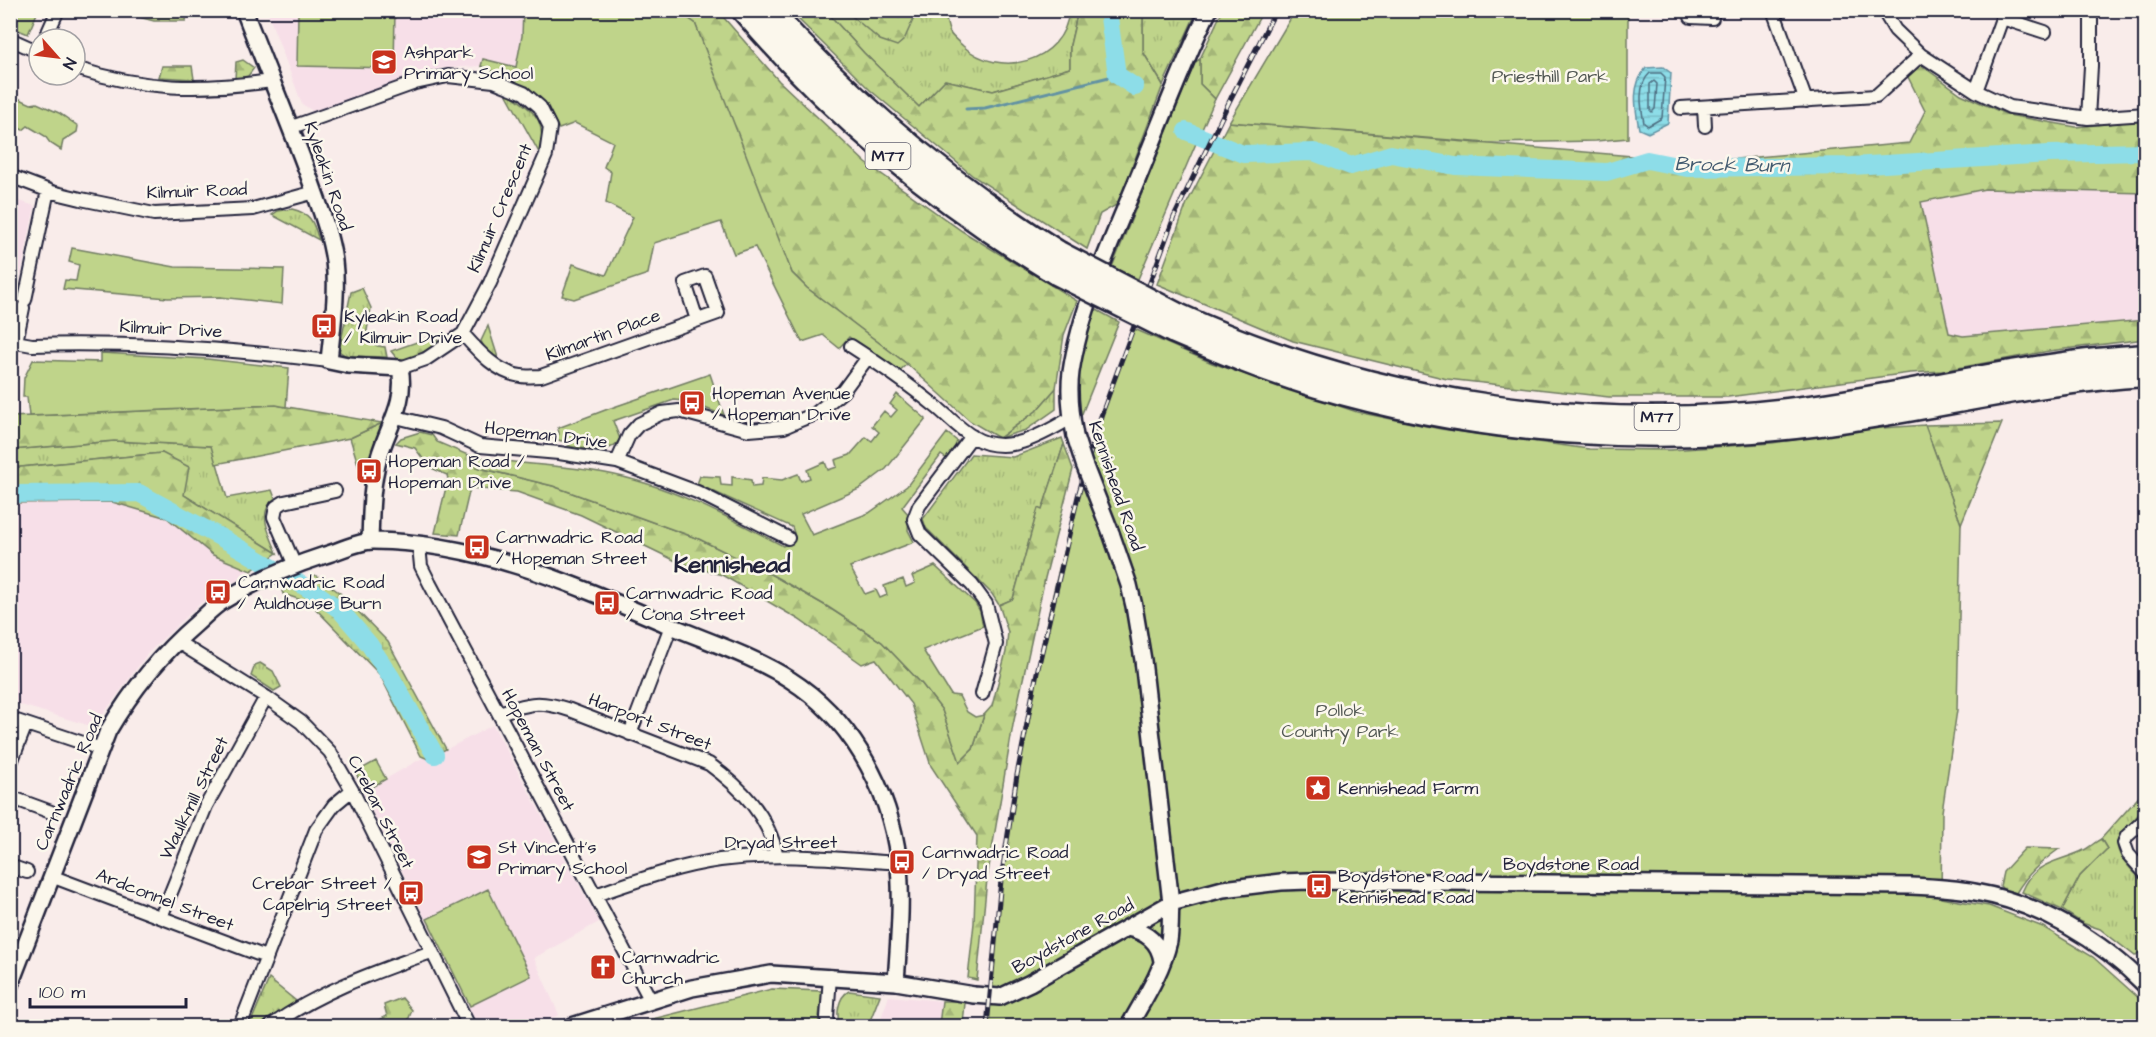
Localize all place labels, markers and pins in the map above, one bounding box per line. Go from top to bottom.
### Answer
place label: Ashpark Primary School [404,40,533,87]
school or university icon: Ashpark Primary School [369,47,399,77]
place label: Kyleakin Road / Kilmuir Drive [344,304,463,350]
bus stop icon: Kyleakin Road / Kilmuir Drive [309,311,339,341]
place label: Hopeman Avenue / Hopeman Drive [712,381,851,427]
bus stop icon: Hopeman Avenue / Hopeman Drive [677,388,707,418]
place label: Hopeman Road / Hopeman Drive [388,449,525,495]
bus stop icon: Hopeman Road / Hopeman Drive [354,456,384,486]
place label: Carnwadric Road / Hopeman Street [496,525,648,571]
bus stop icon: Carnwadric Road / Hopeman Street [462,532,492,562]
place label: Carnwadric Road / Auldhouse Burn [238,570,384,616]
bus stop icon: Carnwadric Road / Auldhouse Burn [203,577,233,607]
place label: Carnwadric Road / Cona Street [626,581,772,627]
bus stop icon: Carnwadric Road / Cona Street [592,588,622,618]
place icon: Kennishead Farm [1303,773,1333,803]
place label: Kennishead Farm [1338,776,1478,801]
place label: St Vincent's Primary School [498,835,627,882]
place label: Carnwadric Road / Dryad Street [922,840,1068,887]
school or university icon: St Vincent's Primary School [464,842,494,872]
bus stop icon: Carnwadric Road / Dryad Street [887,847,917,877]
place label: Boydstone Road / Kennishead Road [1338,864,1489,910]
place label: Crebar Street / Capelrig Street [252,871,393,918]
bus stop icon: Boydstone Road / Kennishead Road [1304,871,1334,901]
bus stop icon: Crebar Street / Capelrig Street [396,878,426,908]
place label: Carnwadric Church [622,945,720,991]
church icon: Carnwadric Church [588,952,618,982]

